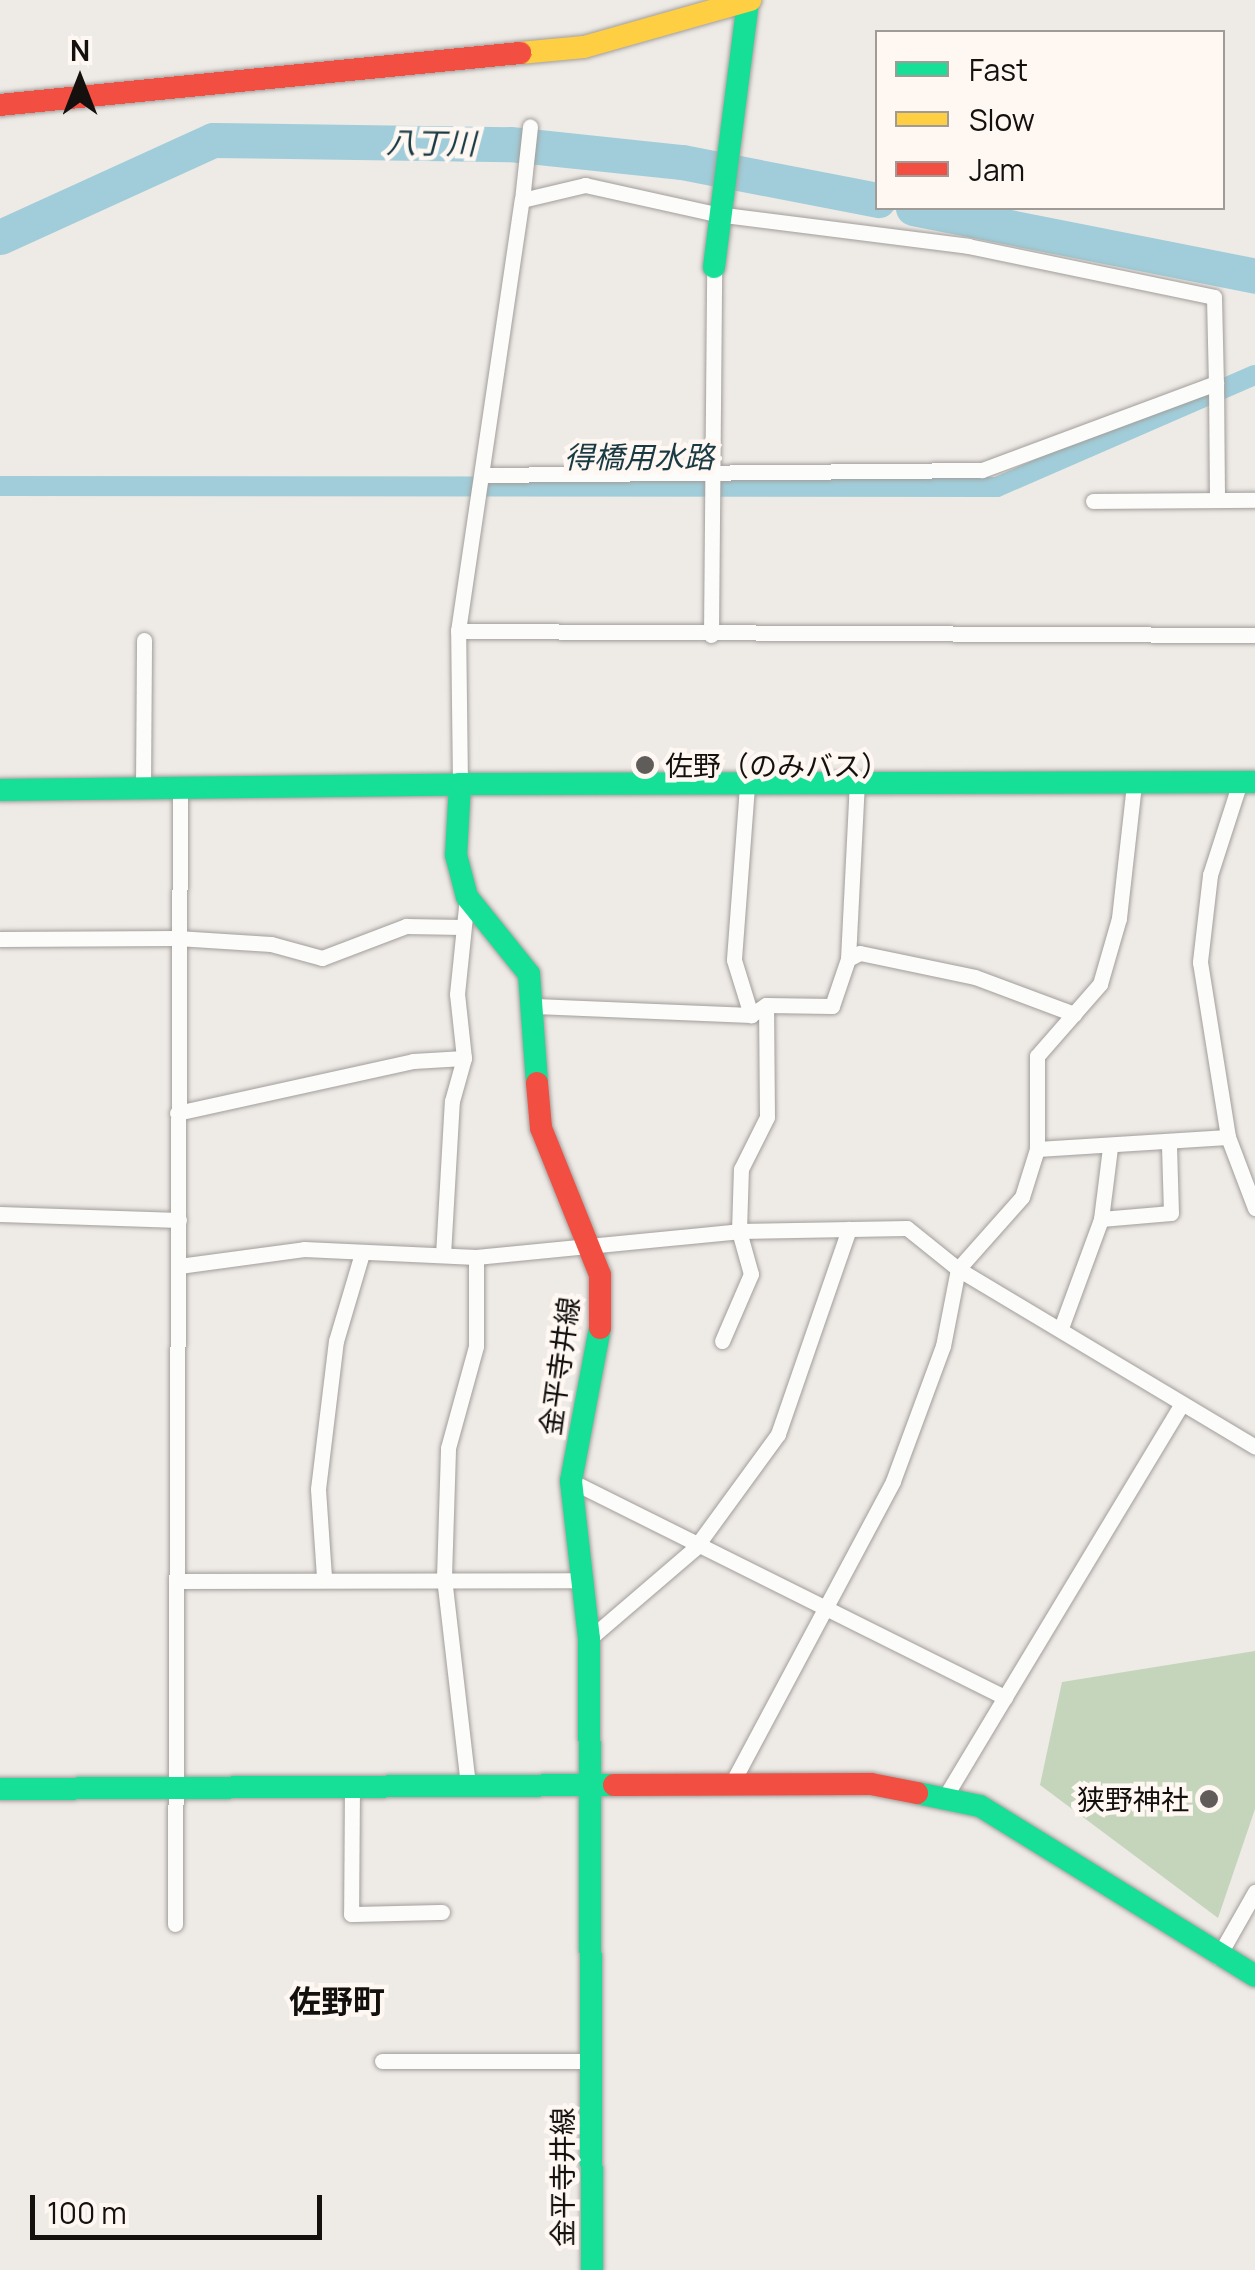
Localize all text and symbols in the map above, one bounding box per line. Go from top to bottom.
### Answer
north arrow [30,30,130,130]
legend [875,30,1225,210]
text: N [70,31,90,69]
text: Fast [969,49,1028,90]
text: Slow [969,99,1035,140]
water label: 八丁川 [386,124,476,162]
text: Jam [969,149,1025,190]
water label: 得橋用水路 [564,439,714,475]
place label: 佐野（のみバス） [665,748,889,782]
marker: 佐野（のみバス） [634,754,656,776]
street label: 金平寺井線 [533,1294,585,1438]
place label: 狭野神社 [1077,1782,1189,1816]
marker: 狭野神社 [1198,1788,1220,1810]
district label: 佐野町 [289,1982,385,2020]
street label: 金平寺井線 [545,2107,579,2247]
scale bar [35,2175,328,2237]
text: 100 m [47,2192,127,2233]

